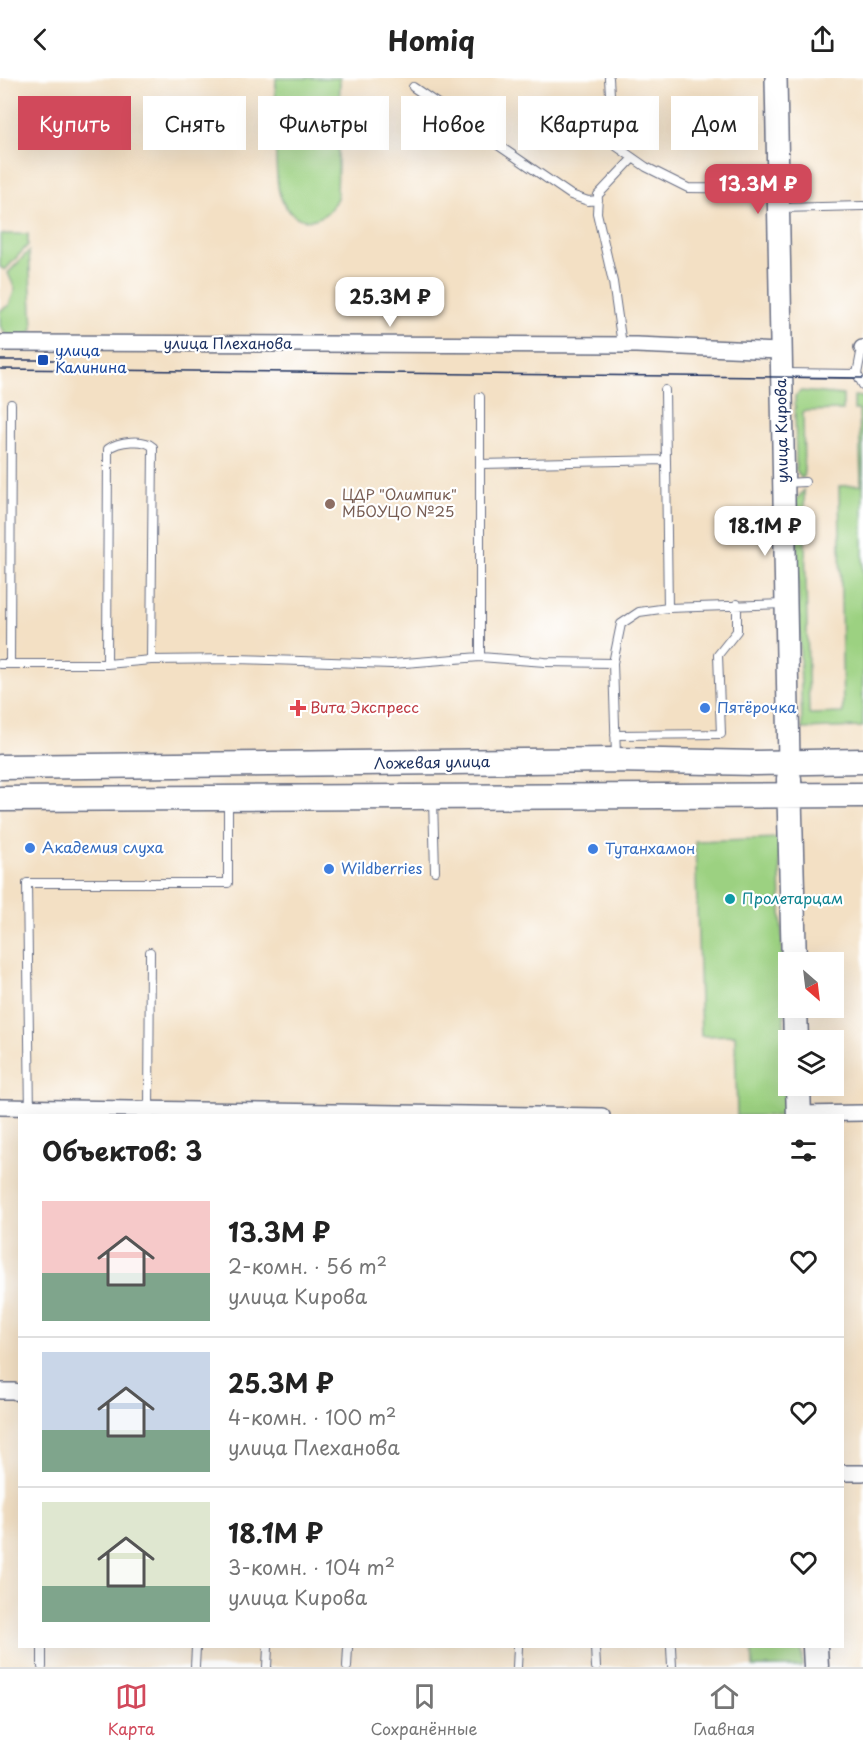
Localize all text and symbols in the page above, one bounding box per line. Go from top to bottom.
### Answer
text: Homiq [388,19,475,60]
icon: back [24,23,57,56]
icon: share [806,23,839,56]
chip: Купить [18,96,131,150]
chip: Снять [143,96,246,150]
chip: Фильтры [258,96,389,150]
chip: Новое [401,96,506,150]
chip: Квартира [518,96,659,150]
chip: Дом [671,96,758,150]
pin: 13.3M ₽ [703,164,813,215]
text: 13.3M ₽ [719,168,797,198]
pin: 25.3M ₽ [335,277,445,328]
text: 25.3M ₽ [349,281,431,311]
street label: улица Плеханова [164,331,293,354]
place label: улица Калинина [55,338,127,378]
marker: улица Калинина [36,353,50,367]
street label: улица Кирова [768,378,793,483]
place label: ЦДР "Олимпик" МБОУЦО №25 [342,482,457,522]
marker: ЦДР "Олимпик" МБОУЦО №25 [323,497,337,511]
pin: 18.1M ₽ [710,506,820,557]
text: 18.1M ₽ [728,510,802,540]
place label: Вита Экспресс [310,695,419,718]
place label: Пятёрочка [717,695,797,718]
marker: Вита Экспресс [291,701,305,715]
marker: Пятёрочка [698,701,712,715]
street label: Ложевая улица [374,749,491,774]
place label: Академия слуха [42,835,165,858]
place label: Тутанхамон [605,836,695,859]
marker: Академия слуха [23,841,37,855]
marker: Тутанхамон [586,842,600,856]
place label: Wildberries [341,856,423,879]
marker: Wildberries [322,862,336,876]
place label: Пролетарцам [742,886,843,909]
marker: Пролетарцам [723,892,737,906]
north arrow [778,952,844,1018]
map controls [778,952,844,1096]
button: layers [778,1030,844,1096]
text: Объектов: 3 [42,1131,202,1170]
icon: filters [787,1134,820,1167]
text: 13.3M ₽ [228,1212,330,1251]
icon: home [90,1225,162,1297]
icon: heart [787,1245,820,1278]
text: 2-комн. · 56 m² [228,1251,387,1281]
text: улица Кирова [228,1281,367,1311]
text: 25.3M ₽ [228,1363,334,1402]
icon: home [90,1376,162,1448]
icon: heart [787,1396,820,1429]
text: 4-комн. · 100 m² [228,1402,396,1432]
text: улица Плеханова [228,1432,400,1462]
text: 18.1M ₽ [228,1513,323,1552]
icon: home [90,1526,162,1598]
icon: heart [787,1546,820,1579]
text: 3-комн. · 104 m² [228,1552,395,1582]
text: улица Кирова [228,1582,367,1612]
tab: Карта [108,1680,155,1740]
tab: Сохранённые [371,1680,478,1740]
tab: Главная [693,1680,755,1740]

